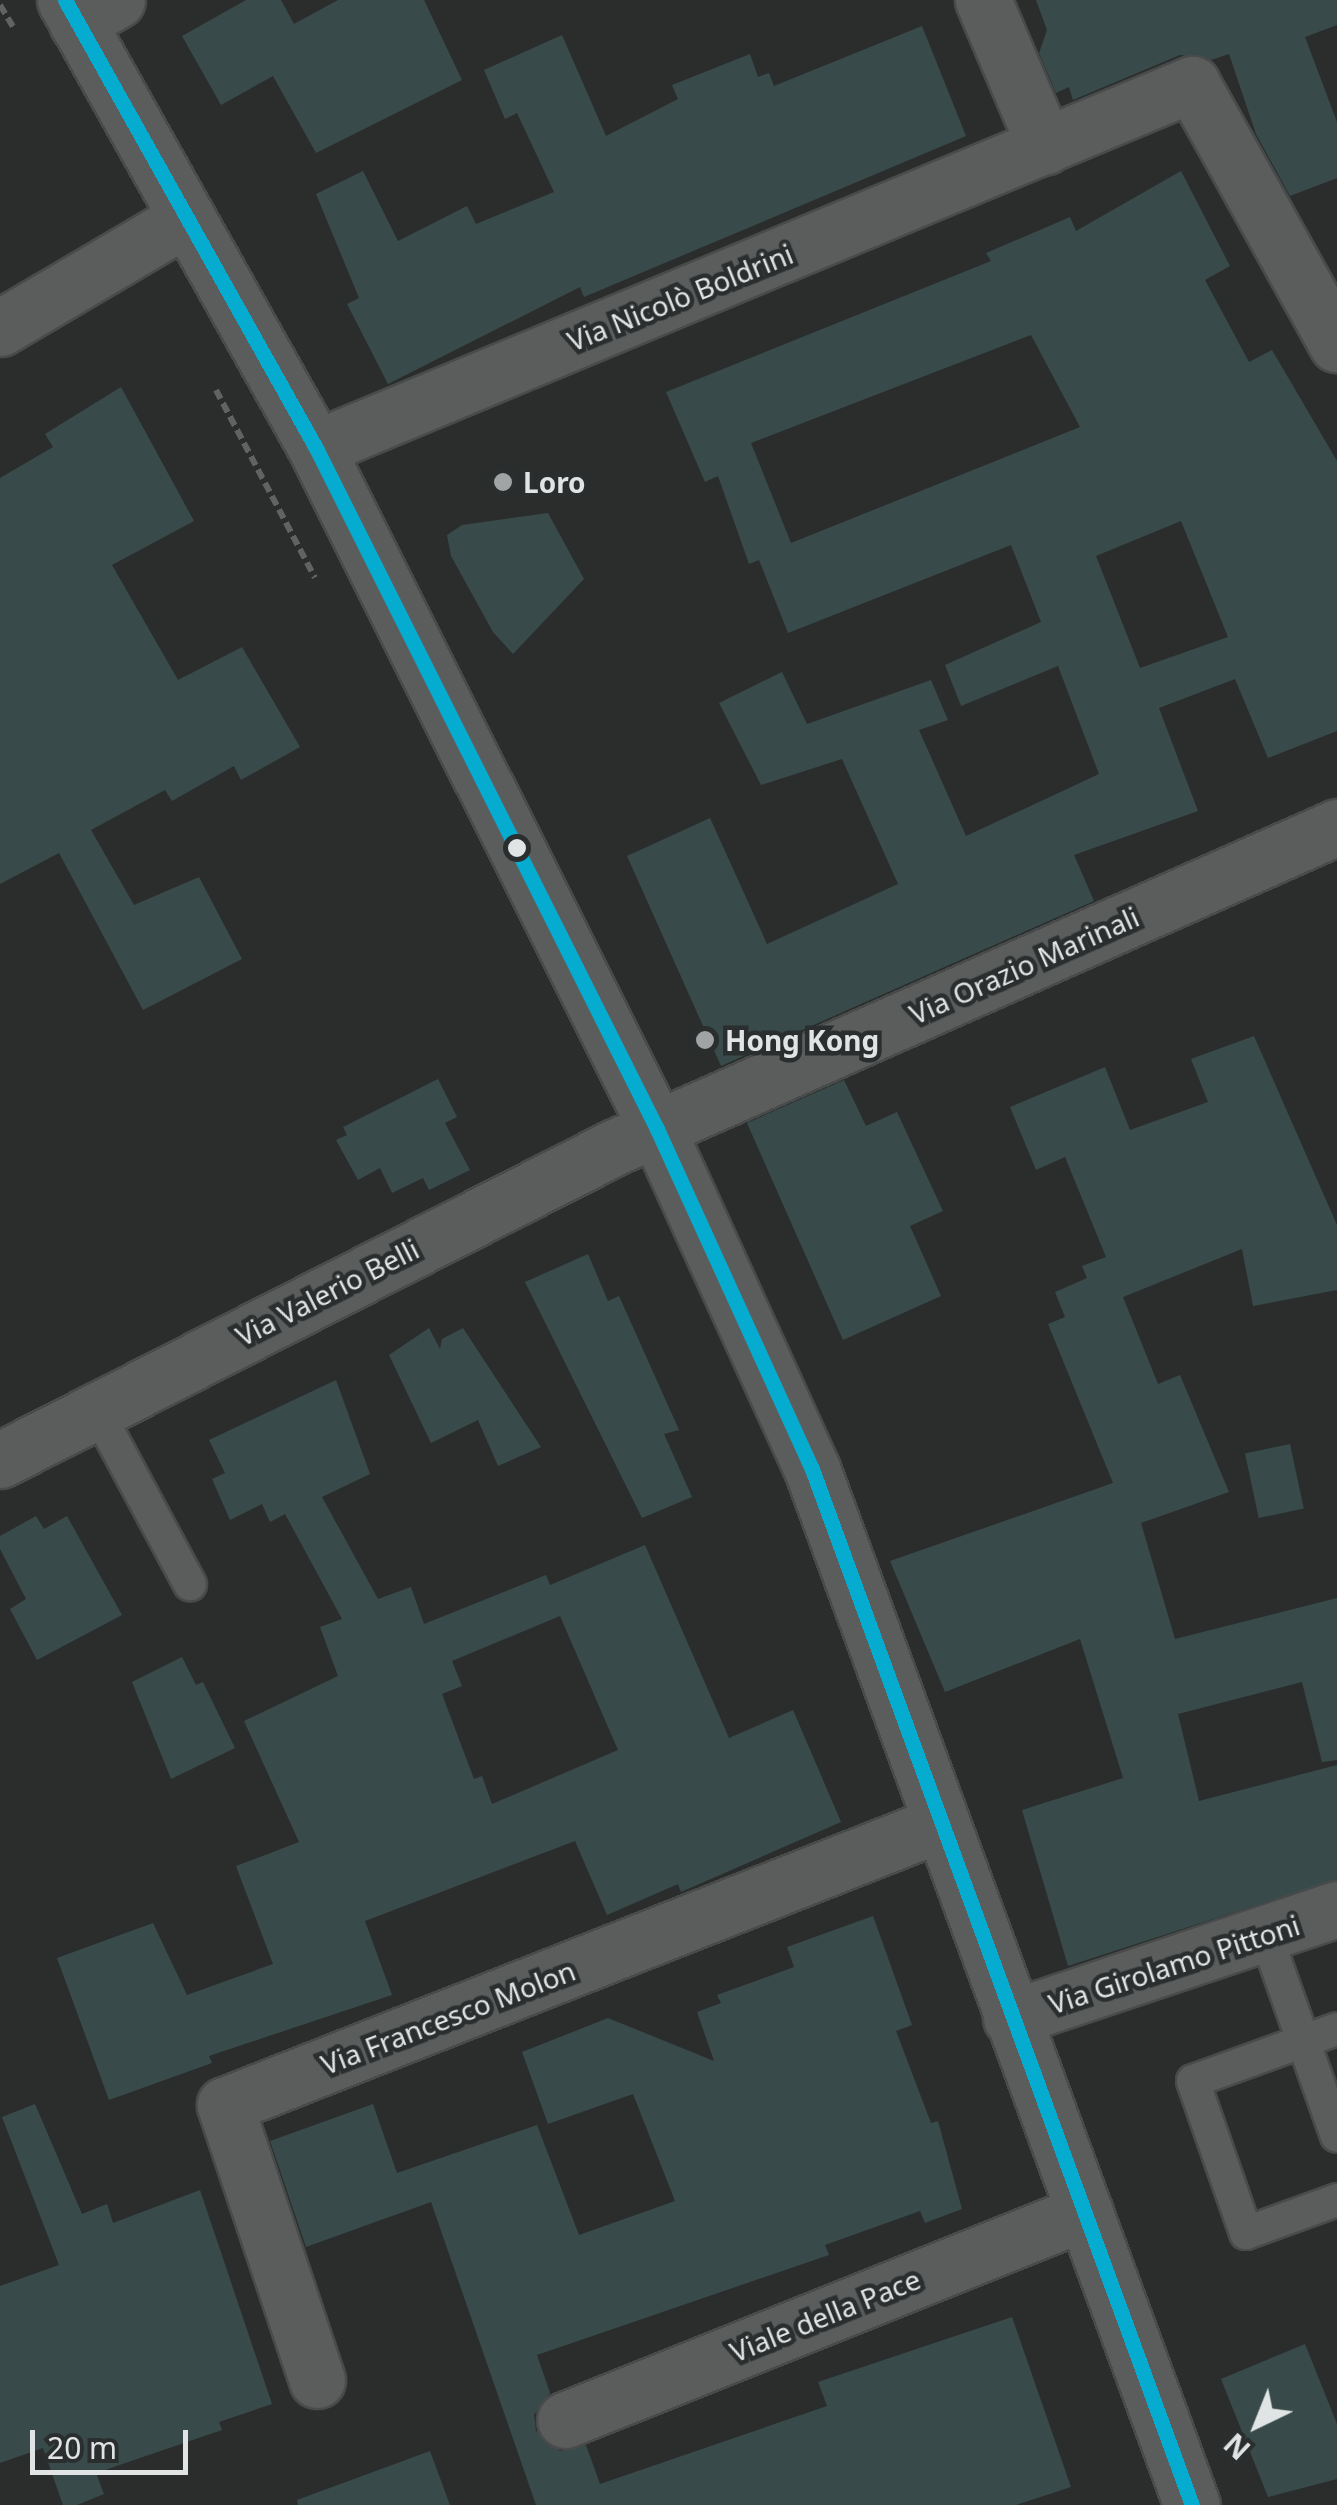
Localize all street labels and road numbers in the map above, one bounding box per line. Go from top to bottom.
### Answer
street label: Via Nicolò Boldrini [562,236,798,358]
street label: Via Orazio Marinali [904,899,1144,1031]
street label: Via Valerio Belli [230,1231,424,1353]
street label: Via Girolamo Pittoni [1044,1908,1304,2020]
street label: Via Francesco Molon [316,1953,580,2081]
street label: Viale della Pace [725,2262,925,2368]

